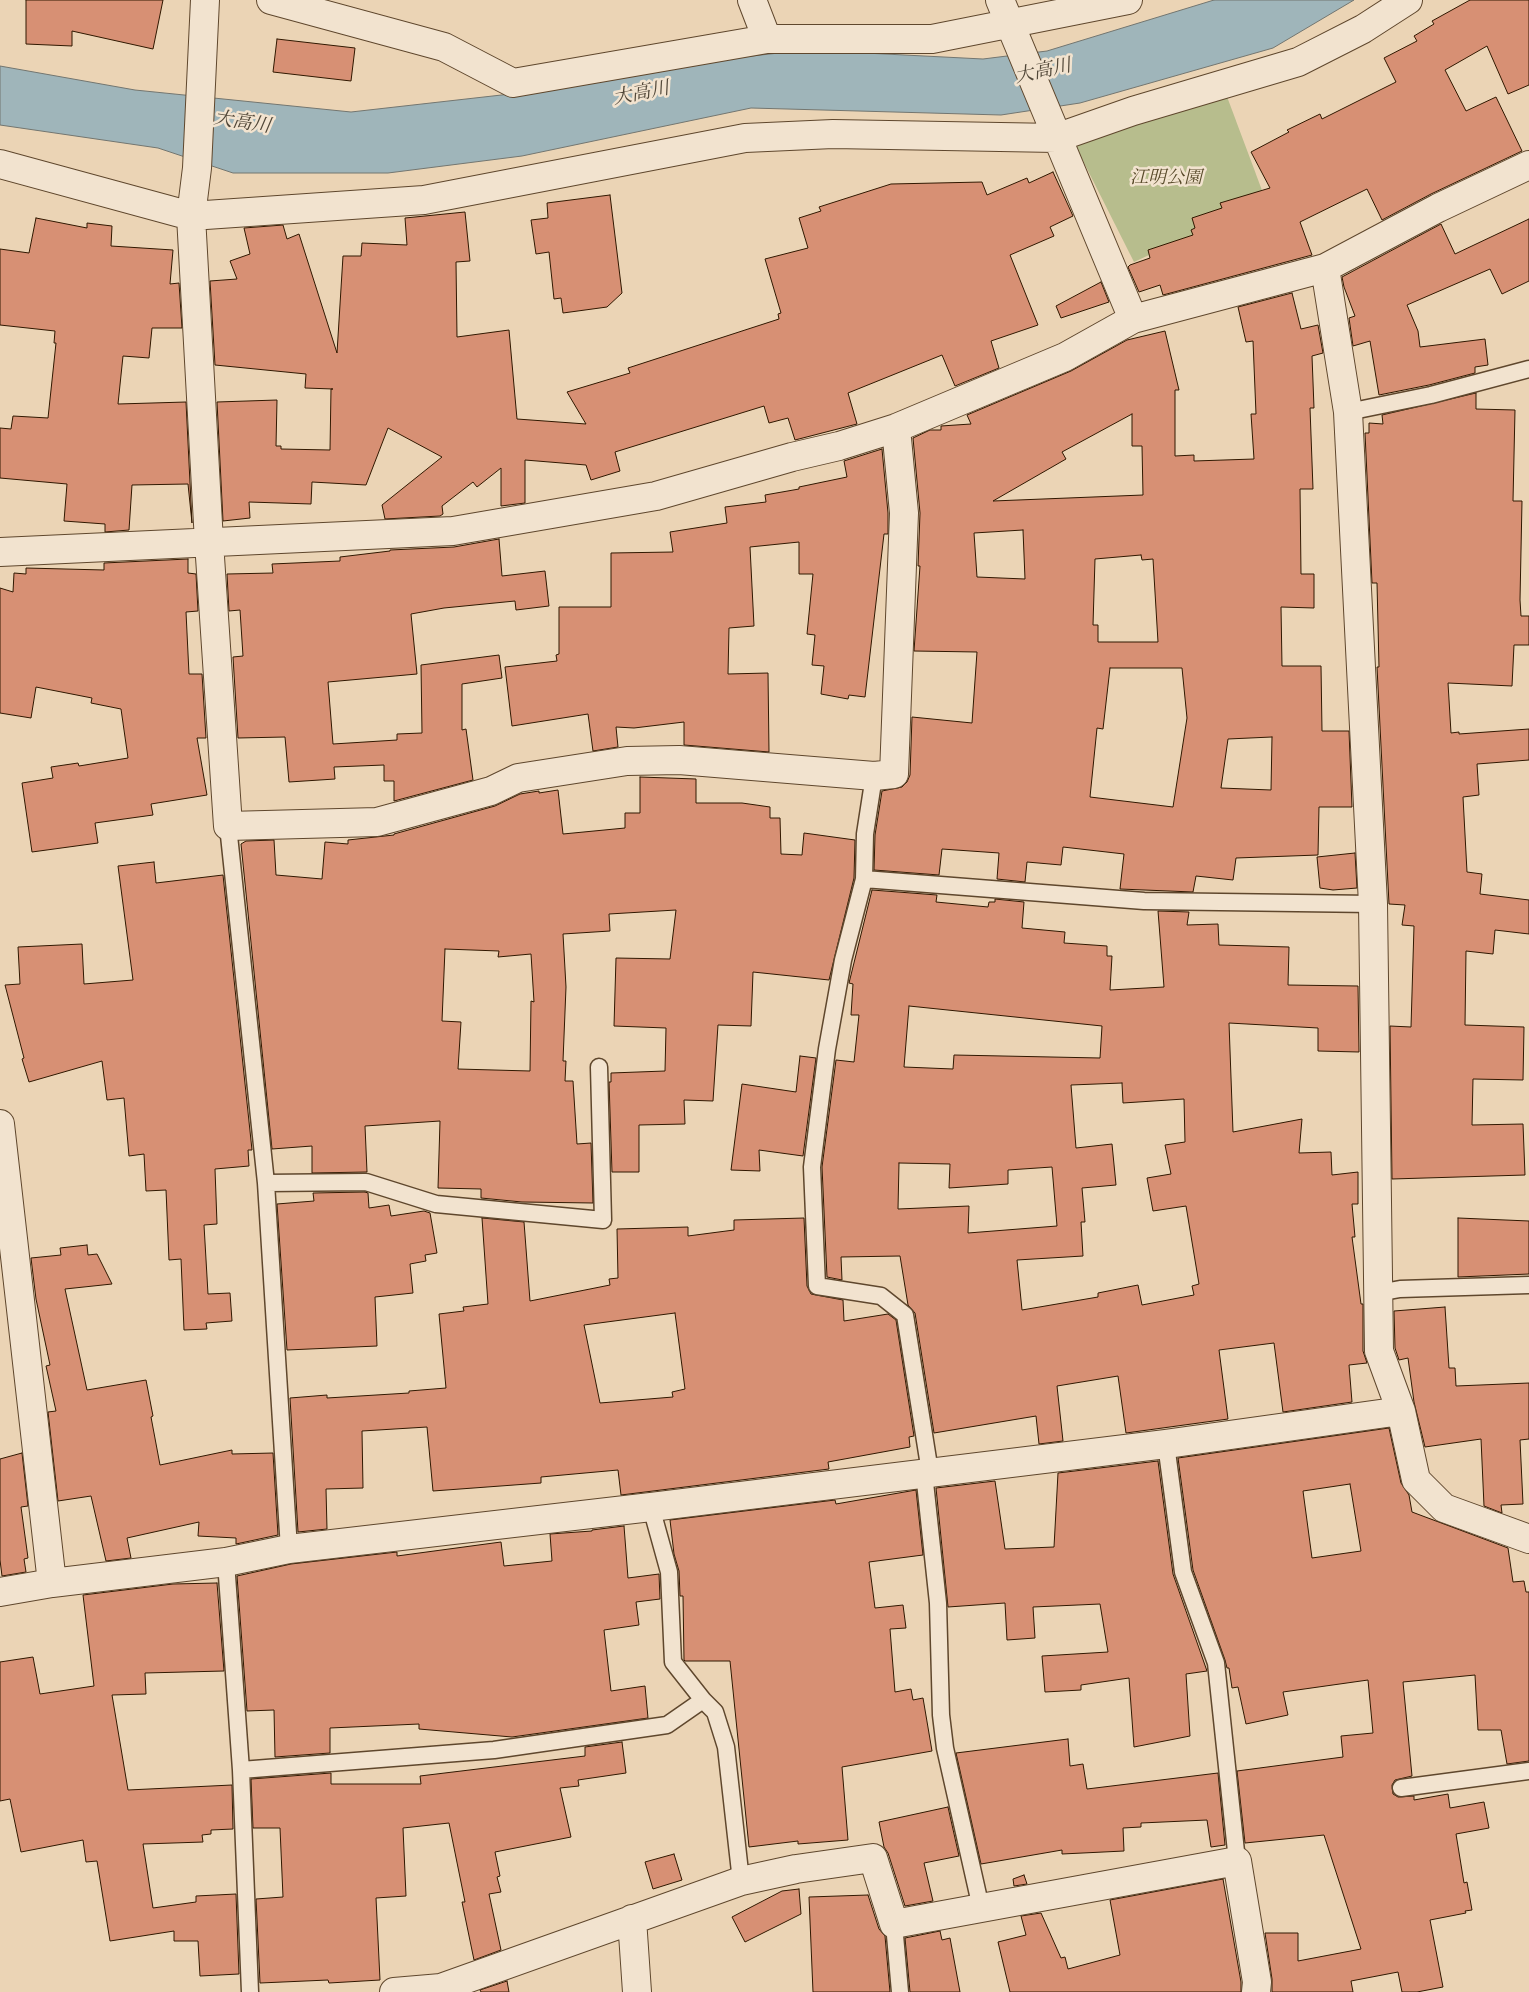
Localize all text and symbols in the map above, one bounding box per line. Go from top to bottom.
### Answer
water label: 大高川 [1013,55,1073,89]
water label: 大高川 [611,77,671,111]
water label: 大高川 [212,107,272,139]
park label: 江明公園 [1130,168,1202,190]

